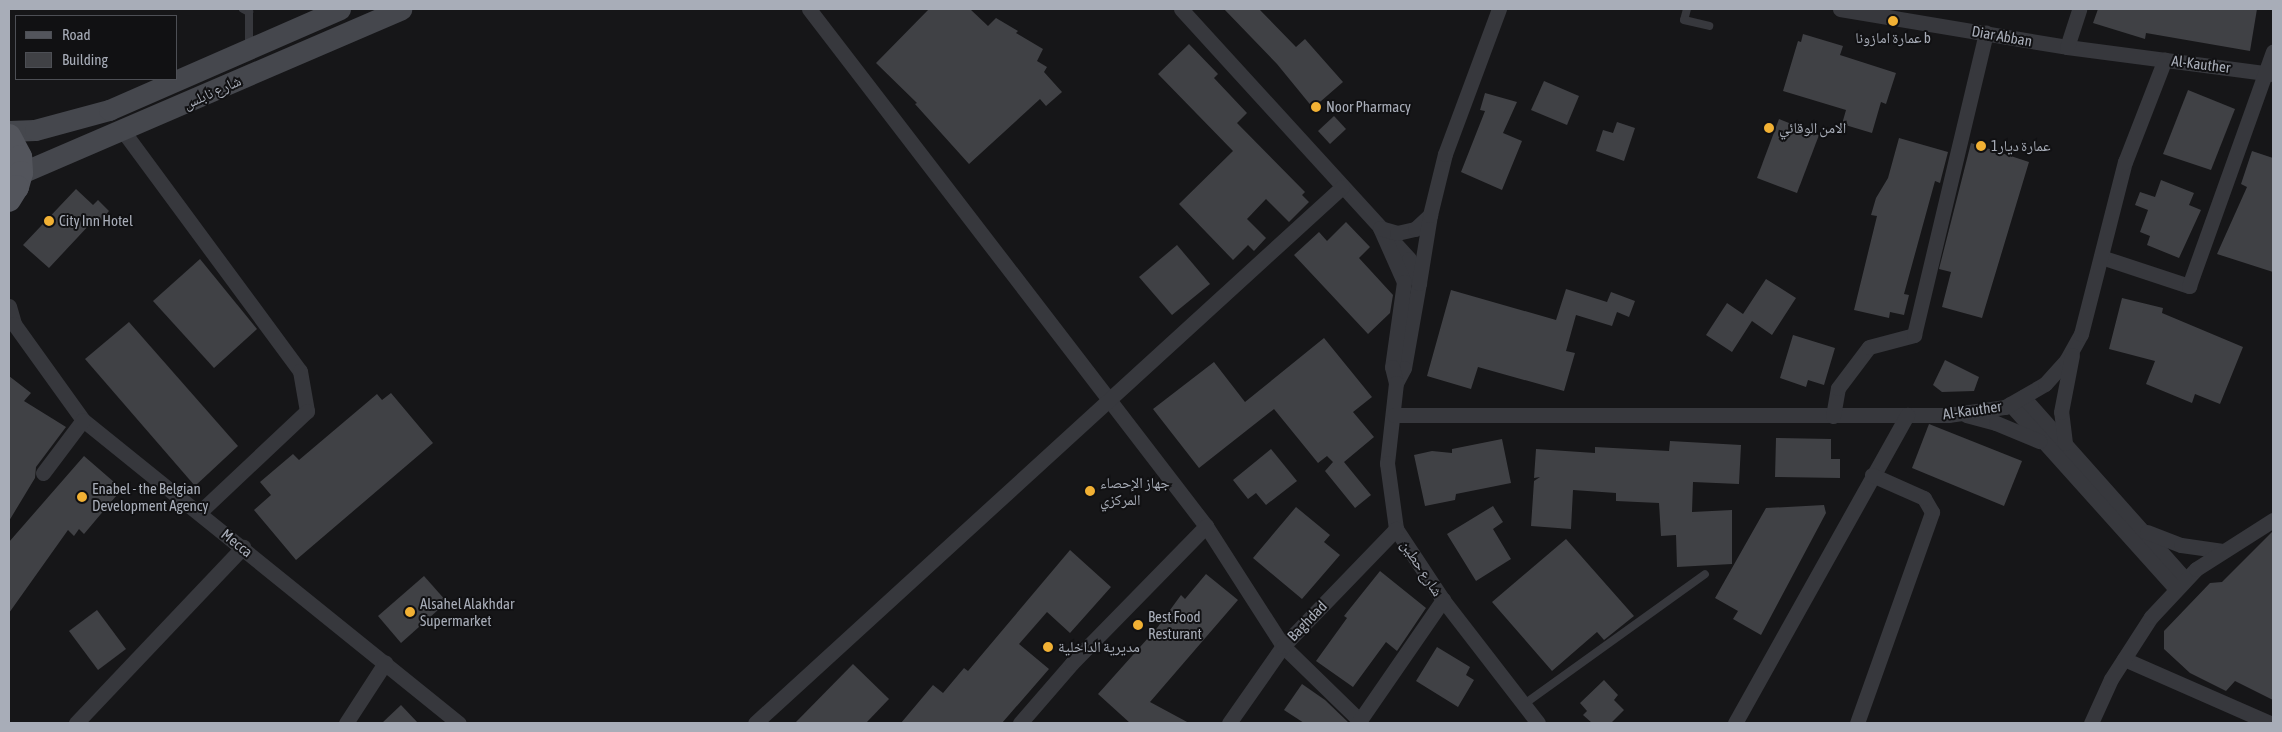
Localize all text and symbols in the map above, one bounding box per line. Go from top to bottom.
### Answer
legend [15,15,178,80]
marker: عمارة امازونا b [1887,15,1899,27]
street label: Diar Abban [1970,22,2034,50]
text: Road [62,26,91,43]
place label: عمارة امازونا b [1855,29,1931,47]
text: Building [62,51,108,68]
street label: Al-Kauther [2171,51,2231,77]
street label: شارع نابلس [180,71,244,113]
place label: Noor Pharmacy [1326,98,1411,116]
marker: Noor Pharmacy [1310,101,1322,113]
place label: الامن الوقائي [1779,119,1846,137]
marker: الامن الوقائي [1763,122,1775,134]
place label: عمارة ديار1 [1991,137,2051,155]
marker: عمارة ديار1 [1975,140,1987,152]
place label: City Inn Hotel [59,212,133,230]
marker: City Inn Hotel [43,215,55,227]
street label: Al-Kauther [1941,397,2003,423]
place label: جهاز الإحصاء المركزي [1100,473,1170,508]
place label: Enabel - the Belgian Development Agency [92,479,208,514]
marker: جهاز الإحصاء المركزي [1084,485,1096,497]
marker: Enabel - the Belgian Development Agency [76,491,88,503]
street label: Mecca [218,525,256,561]
street label: شارع حطين [1397,536,1447,600]
place label: Alsahel Alakhdar Supermarket [420,594,514,629]
street label: Baghdad [1284,597,1330,645]
marker: Alsahel Alakhdar Supermarket [404,606,416,618]
place label: Best Food Resturant [1148,607,1202,642]
marker: Best Food Resturant [1132,619,1144,631]
place label: مديرية الداخلية [1058,638,1140,656]
marker: مديرية الداخلية [1042,641,1054,653]

